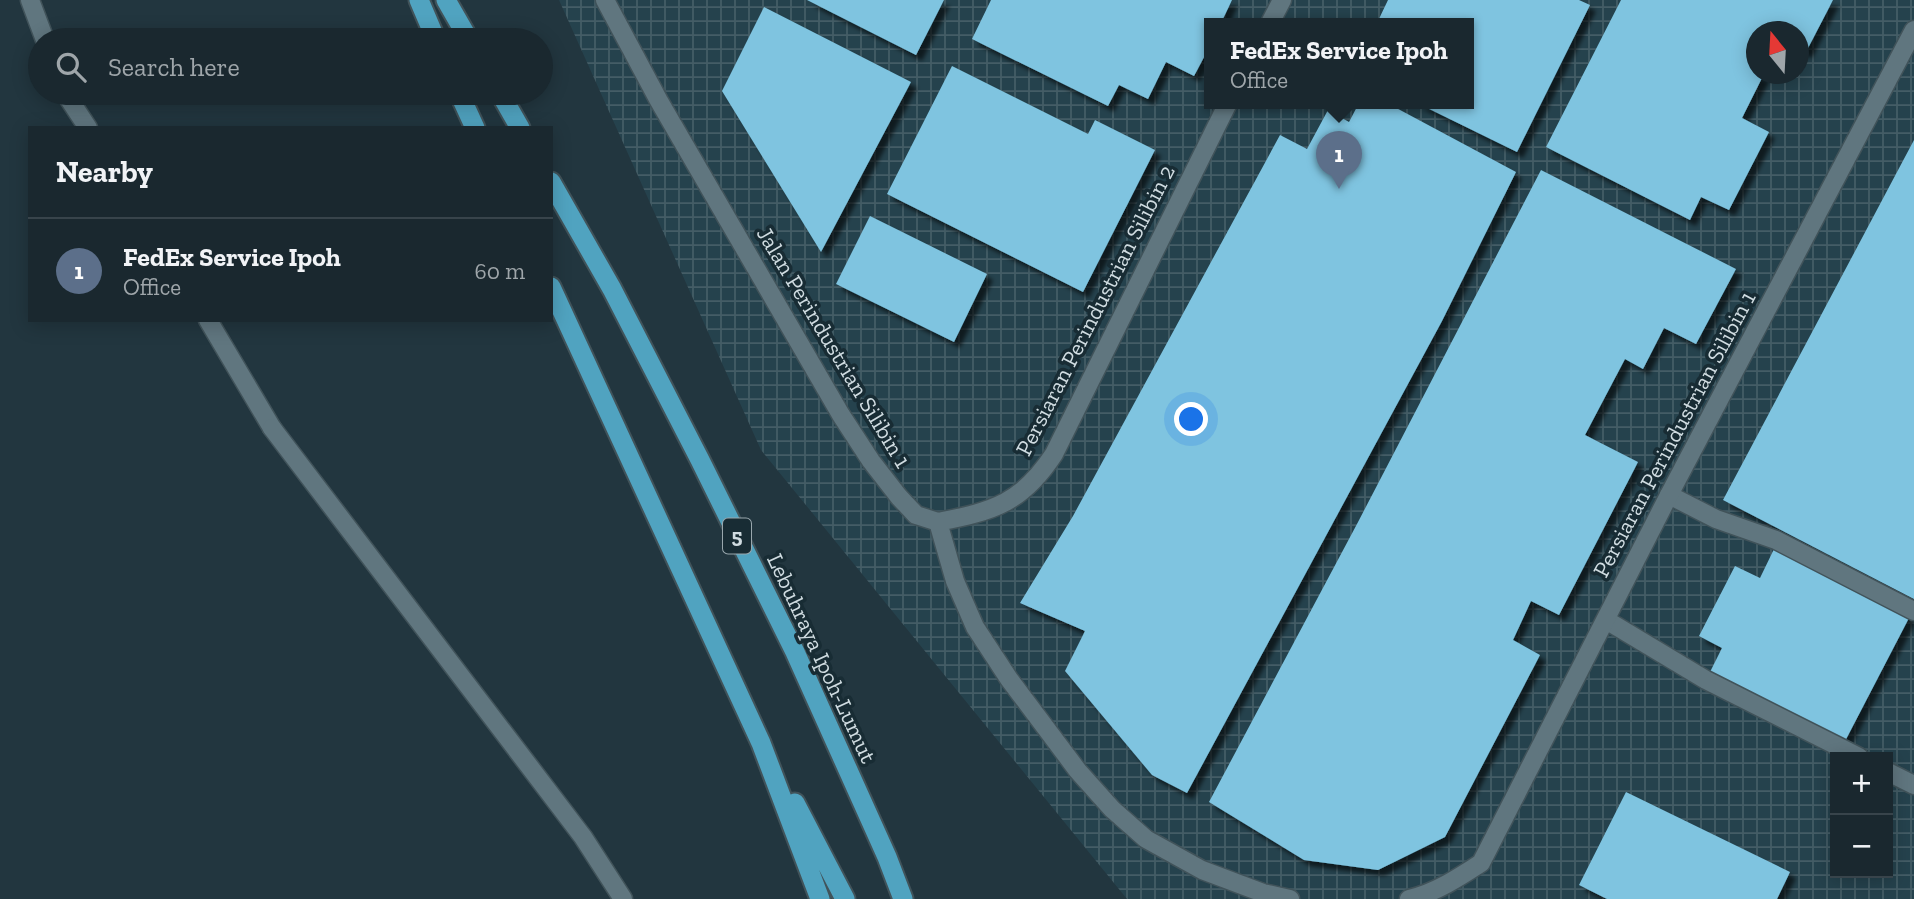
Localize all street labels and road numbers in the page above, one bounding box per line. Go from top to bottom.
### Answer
street label: Persiaran Perindustrian Silibin 2 [1009,160,1181,460]
street label: Jalan Perindustrian Silibin 1 [751,221,917,473]
street label: Persiaran Perindustrian Silibin 1 [1587,286,1761,582]
road number: 5 [723,518,751,554]
street label: Lebuhraya Ipoh-Lumut [761,549,883,768]

